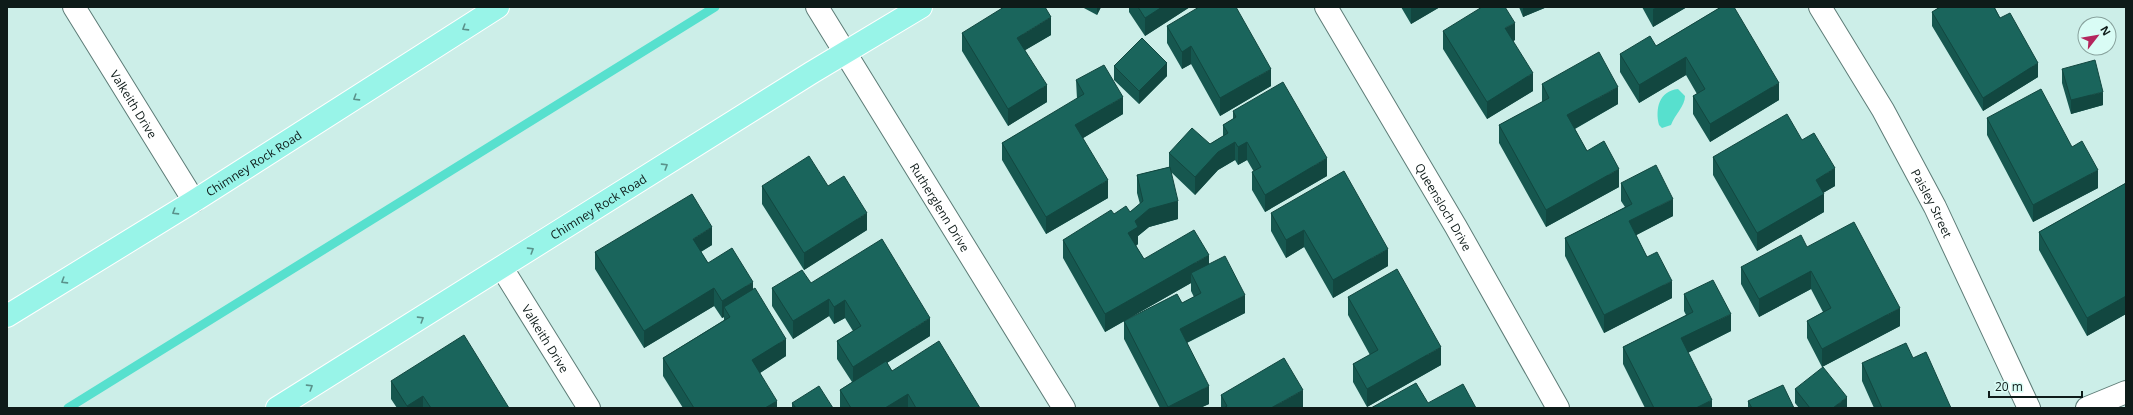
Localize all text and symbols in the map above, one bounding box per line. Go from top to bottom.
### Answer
north arrow [2077,16,2117,56]
one-way arrow [462,23,469,31]
text: N [2097,23,2115,38]
street label: Valkeith Drive [106,67,162,141]
one-way arrow [353,93,360,101]
street label: Chimney Rock Road [202,126,305,200]
street label: Rutherglenn Drive [906,159,974,255]
street label: Queensloch Drive [1411,160,1476,254]
one-way arrow [660,163,667,170]
street label: Paisley Street [1907,166,1957,240]
street label: Chimney Rock Road [547,170,649,243]
one-way arrow [172,208,179,215]
one-way arrow [527,247,534,255]
one-way arrow [61,276,68,283]
street label: Valkeith Drive [518,301,574,376]
one-way arrow [417,316,424,323]
scale bar [1989,373,2082,399]
text: 20 m [1995,378,2023,395]
one-way arrow [306,385,313,392]

